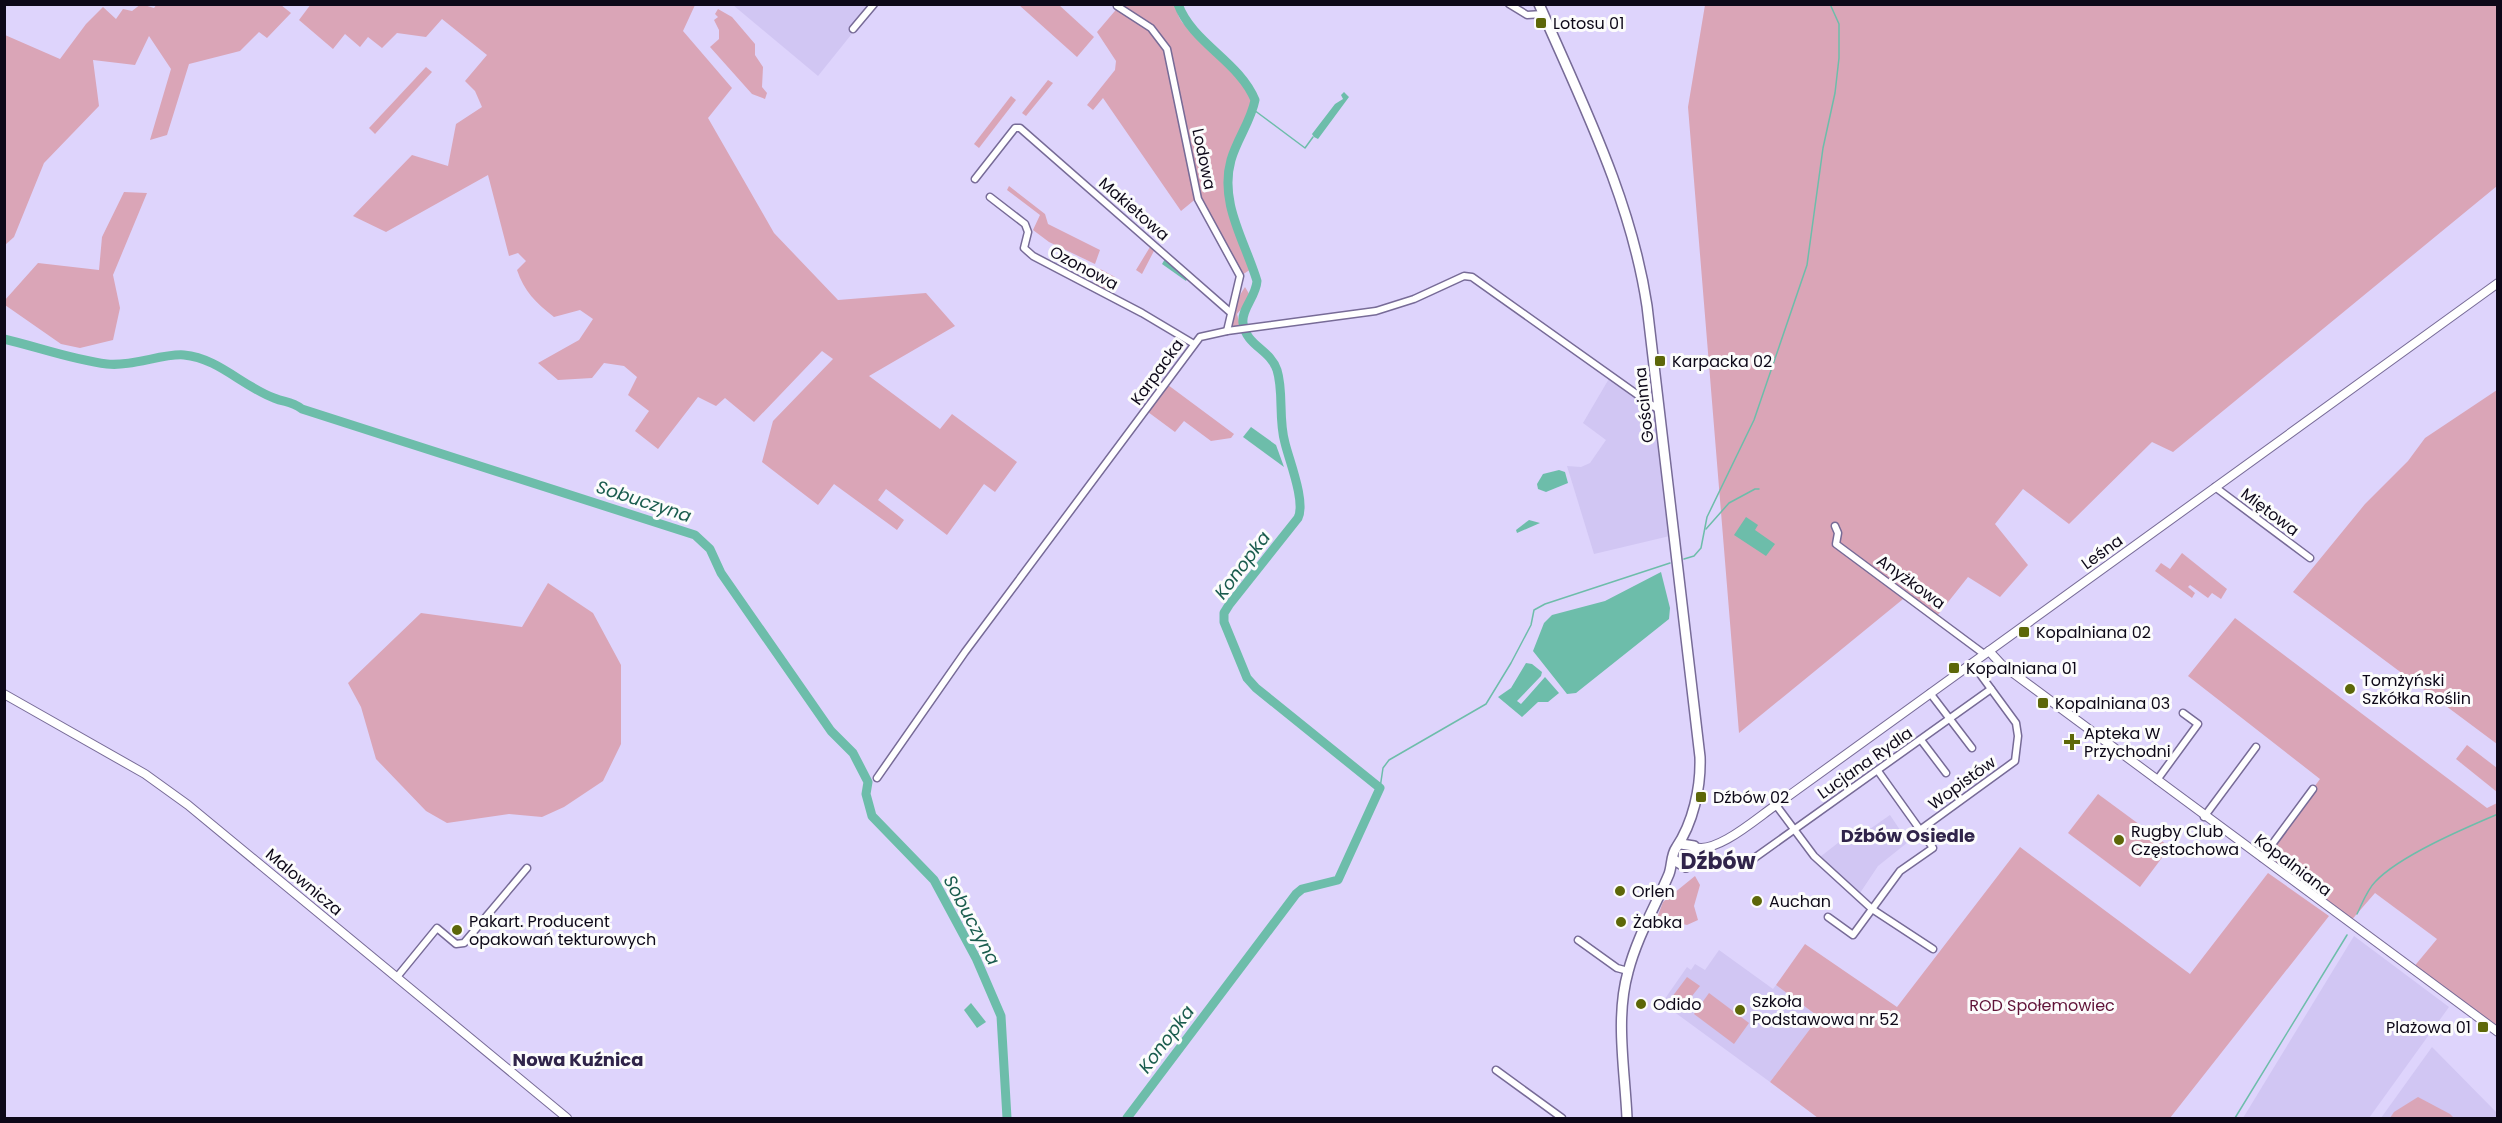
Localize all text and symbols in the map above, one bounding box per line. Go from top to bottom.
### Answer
place label: Lotosu 01 [1553,12,1624,35]
marker: Lotosu 01 [1534,16,1548,30]
street label: Lodowa [1186,126,1222,192]
street label: Makietowa [1094,172,1174,246]
street label: Ozonowa [1046,240,1122,296]
street label: Karpacka [1125,334,1189,410]
place label: Karpacka 02 [1672,350,1772,373]
marker: Karpacka 02 [1653,354,1667,368]
street label: Gościnna [1629,366,1659,444]
water label: Sobuczyna [593,474,695,528]
street label: Miętowa [2236,482,2304,542]
water label: Konopka [1208,526,1276,604]
street label: Leśna [2077,529,2127,575]
street label: Anyżkowa [1872,549,1950,615]
place label: Kopalniana 02 [2036,621,2151,644]
marker: Kopalniana 02 [2017,625,2031,639]
place label: Kopalniana 01 [1966,657,2077,680]
marker: Kopalniana 01 [1947,661,1961,675]
place label: Tomżyński Szkółka Roślin [2362,669,2471,710]
marker: Tomżyński Szkółka Roślin [2343,682,2357,696]
place label: Kopalniana 03 [2055,692,2170,715]
marker: Kopalniana 03 [2036,696,2050,710]
street label: Lucjana Rydla [1813,722,1917,804]
place label: Apteka W Przychodni [2084,722,2171,763]
marker: Apteka W Przychodni [2065,735,2079,749]
street label: Wopistów [1924,751,2000,815]
place label: Dźbów 02 [1713,786,1789,809]
marker: Dźbów 02 [1694,790,1708,804]
place label: Rugby Club Częstochowa [2131,820,2239,861]
district label: Dźbów Osiedle [1841,823,1975,848]
street label: Kopalniana [2250,828,2336,902]
marker: Rugby Club Częstochowa [2112,833,2126,847]
street label: Malownicza [261,843,347,921]
district label: Dźbów [1681,846,1755,877]
water label: Sobuczyna [938,871,1006,969]
place label: Orlen [1632,880,1675,903]
marker: Orlen [1613,884,1627,898]
place label: Auchan [1769,890,1831,913]
marker: Auchan [1750,894,1764,908]
place label: Pakart. Producent opakowań tekturowych [469,910,656,951]
place label: Żabka [1633,911,1682,934]
marker: Żabka [1614,915,1628,929]
marker: Pakart. Producent opakowań tekturowych [450,923,464,937]
place label: Szkoła Podstawowa nr 52 [1752,990,1899,1031]
place label: Odido [1653,993,1701,1016]
park label: ROD Społemowiec [1969,994,2115,1017]
marker: Odido [1634,997,1648,1011]
water label: Konopka [1132,1000,1200,1078]
marker: Szkoła Podstawowa nr 52 [1733,1003,1747,1017]
place label: Plażowa 01 [2386,1016,2471,1039]
marker: Plażowa 01 [2476,1020,2490,1034]
district label: Nowa Kuźnica [513,1047,643,1072]

